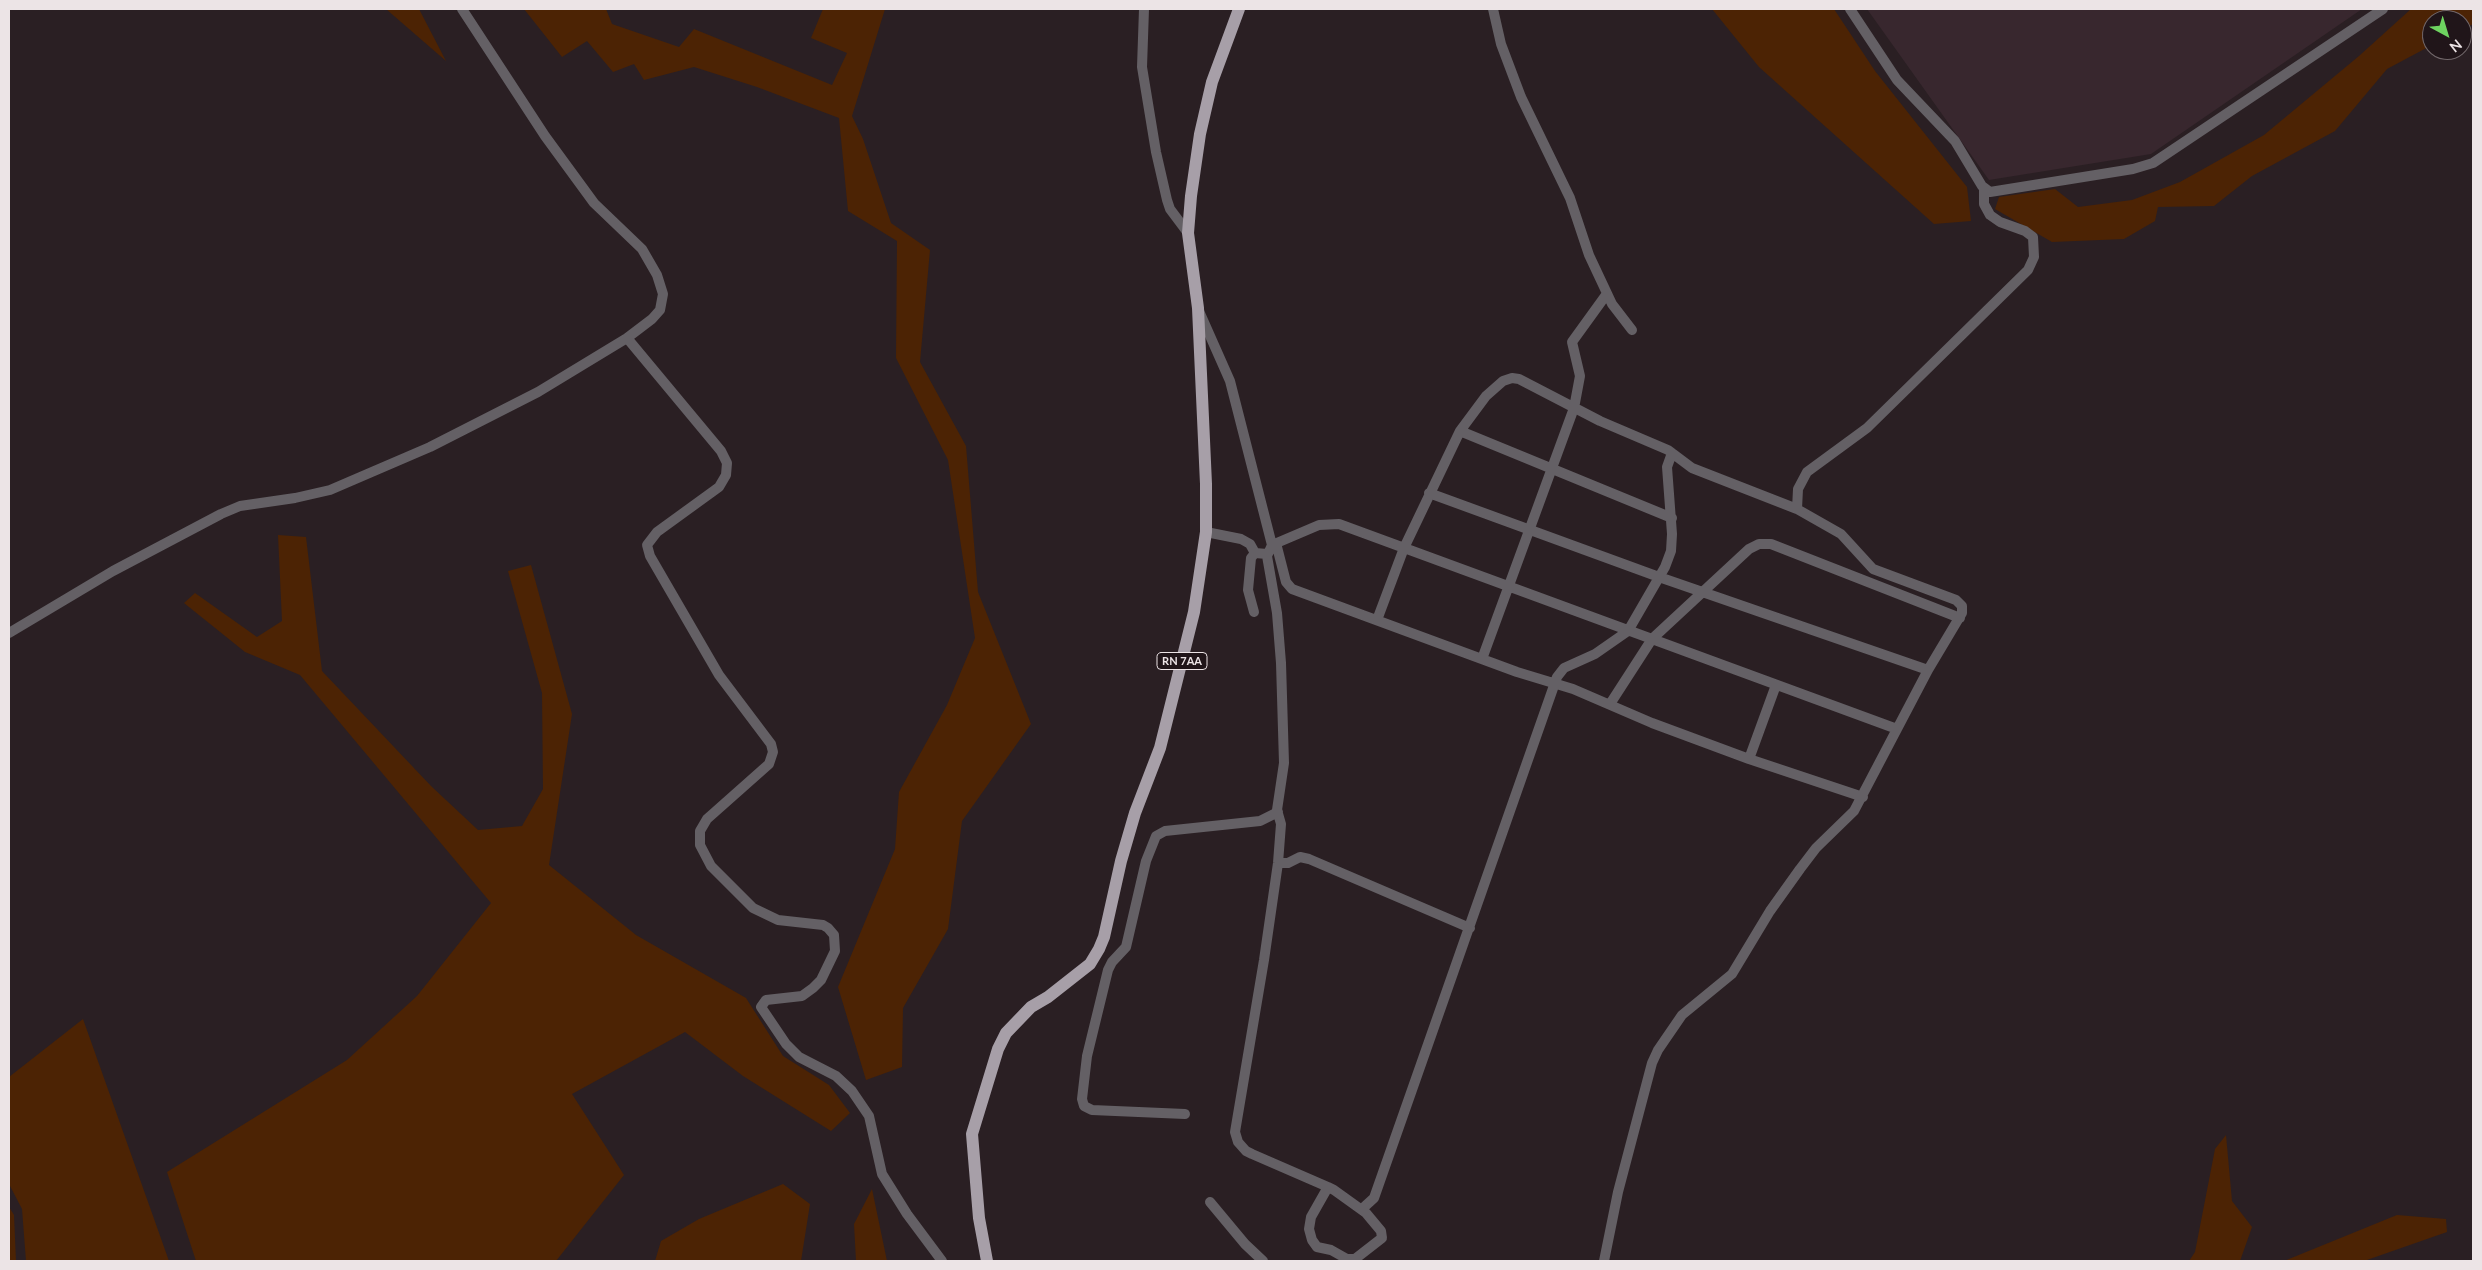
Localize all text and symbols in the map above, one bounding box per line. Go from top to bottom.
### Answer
north arrow [2422,10,2472,60]
text: N [2447,36,2466,56]
road number: RN 7AA [1157,652,1207,669]

